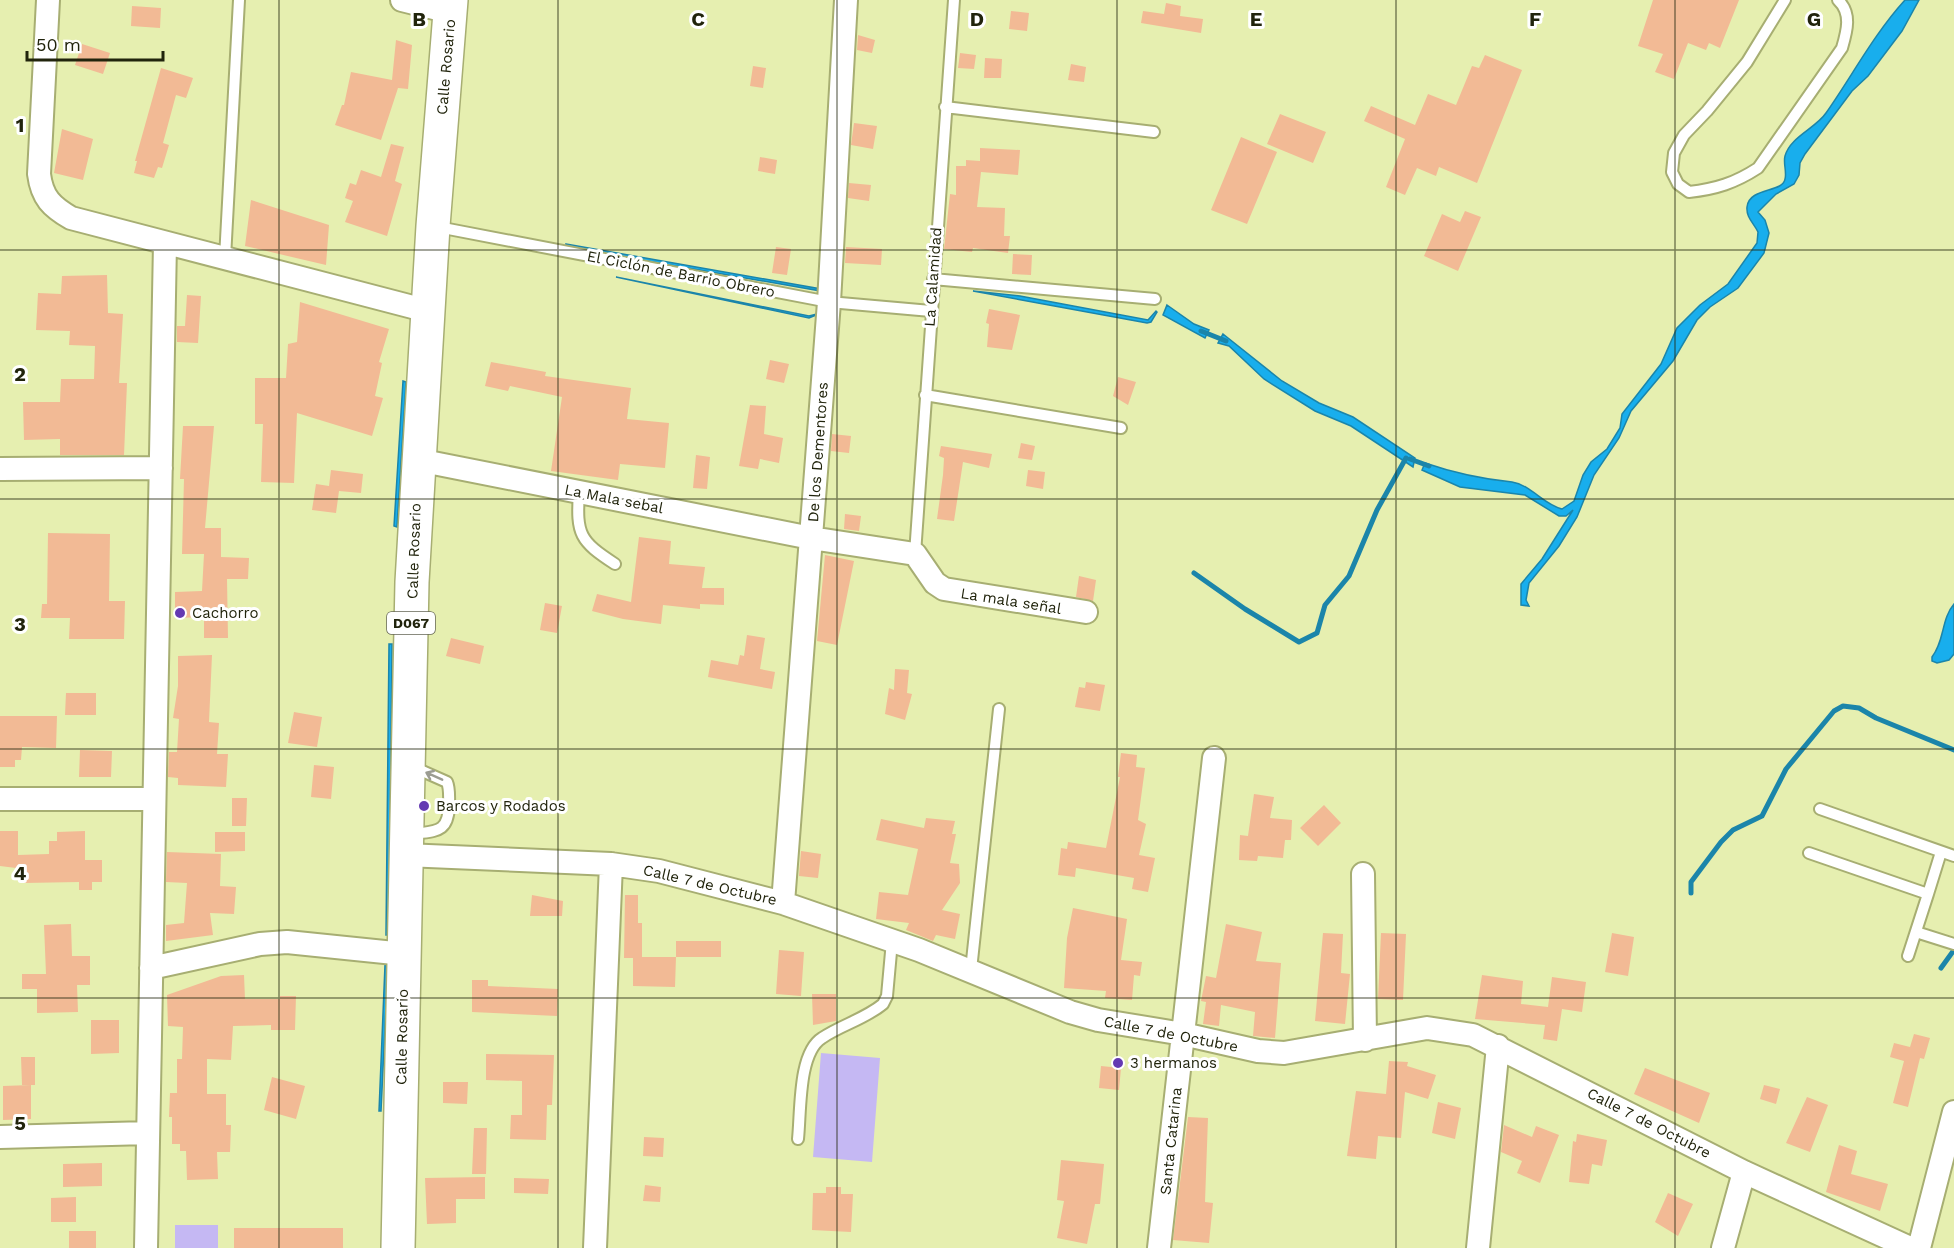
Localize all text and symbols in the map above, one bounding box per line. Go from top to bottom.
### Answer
text: B [412,7,426,31]
text: C [691,7,705,31]
text: D [970,7,984,31]
text: E [1250,7,1262,31]
text: F [1529,7,1541,31]
text: G [1807,7,1821,31]
street label: Calle Rosario [433,18,459,116]
scale bar [27,24,164,62]
text: 50 m [36,34,81,55]
text: 1 [16,113,24,137]
street label: La Calamidad [921,227,945,327]
street label: El Ciclón de Barrio Obrero [585,247,777,301]
text: 2 [14,362,26,386]
street label: De los Dementores [804,381,832,523]
street label: La Mala sebal [563,481,665,517]
street label: Calle Rosario [403,503,425,599]
street label: La mala señal [959,584,1063,618]
place label: Cachorro [192,604,258,622]
marker: Cachorro [173,606,187,620]
text: 3 [14,612,26,636]
road number: D067 [387,612,435,634]
one-way arrow [426,769,444,781]
place label: Barcos y Rodados [436,797,566,815]
marker: Barcos y Rodados [417,799,431,813]
text: 4 [14,861,27,885]
street label: Calle 7 de Octubre [641,861,779,909]
street label: Calle Rosario [392,989,412,1085]
street label: Calle 7 de Octubre [1102,1012,1240,1056]
place label: 3 hermanos [1130,1054,1217,1072]
marker: 3 hermanos [1111,1056,1125,1070]
street label: Calle 7 de Octubre [1584,1084,1714,1162]
street label: Santa Catarina [1156,1086,1186,1196]
text: 5 [14,1111,26,1135]

